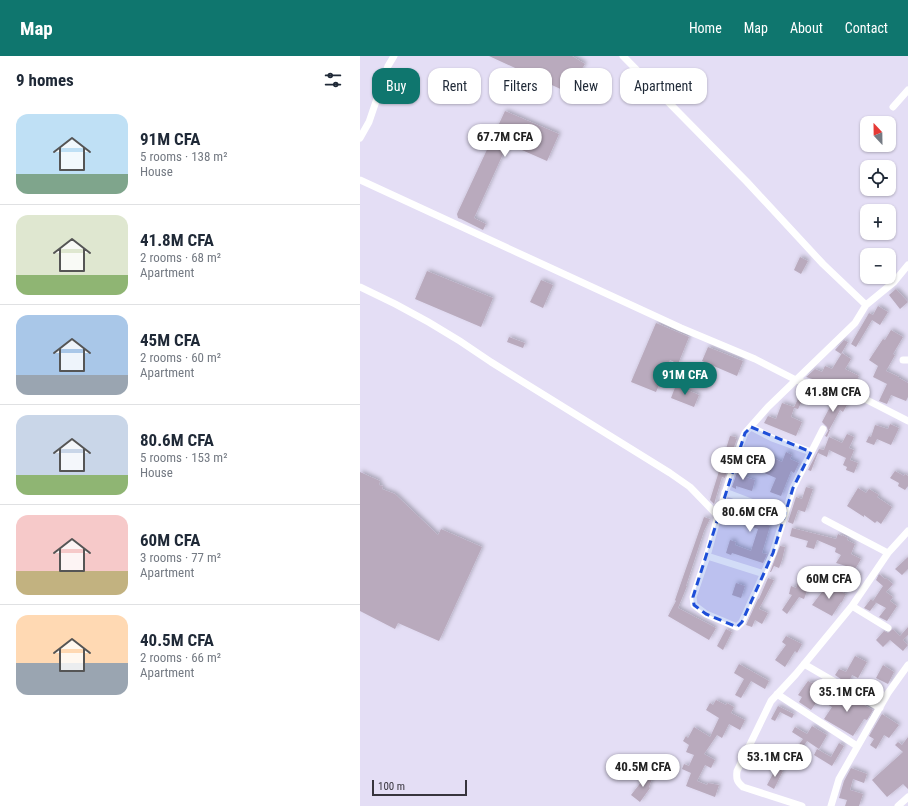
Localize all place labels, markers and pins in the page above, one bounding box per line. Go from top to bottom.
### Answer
pin: 67.7M CFA [459,124,551,158]
pin: 91M CFA [648,362,722,396]
pin: 41.8M CFA [787,379,879,413]
pin: 45M CFA [706,447,780,481]
pin: 80.6M CFA [704,499,796,533]
pin: 60M CFA [792,566,866,600]
pin: 35.1M CFA [801,679,893,713]
pin: 53.1M CFA [729,744,821,778]
pin: 40.5M CFA [597,754,689,788]

